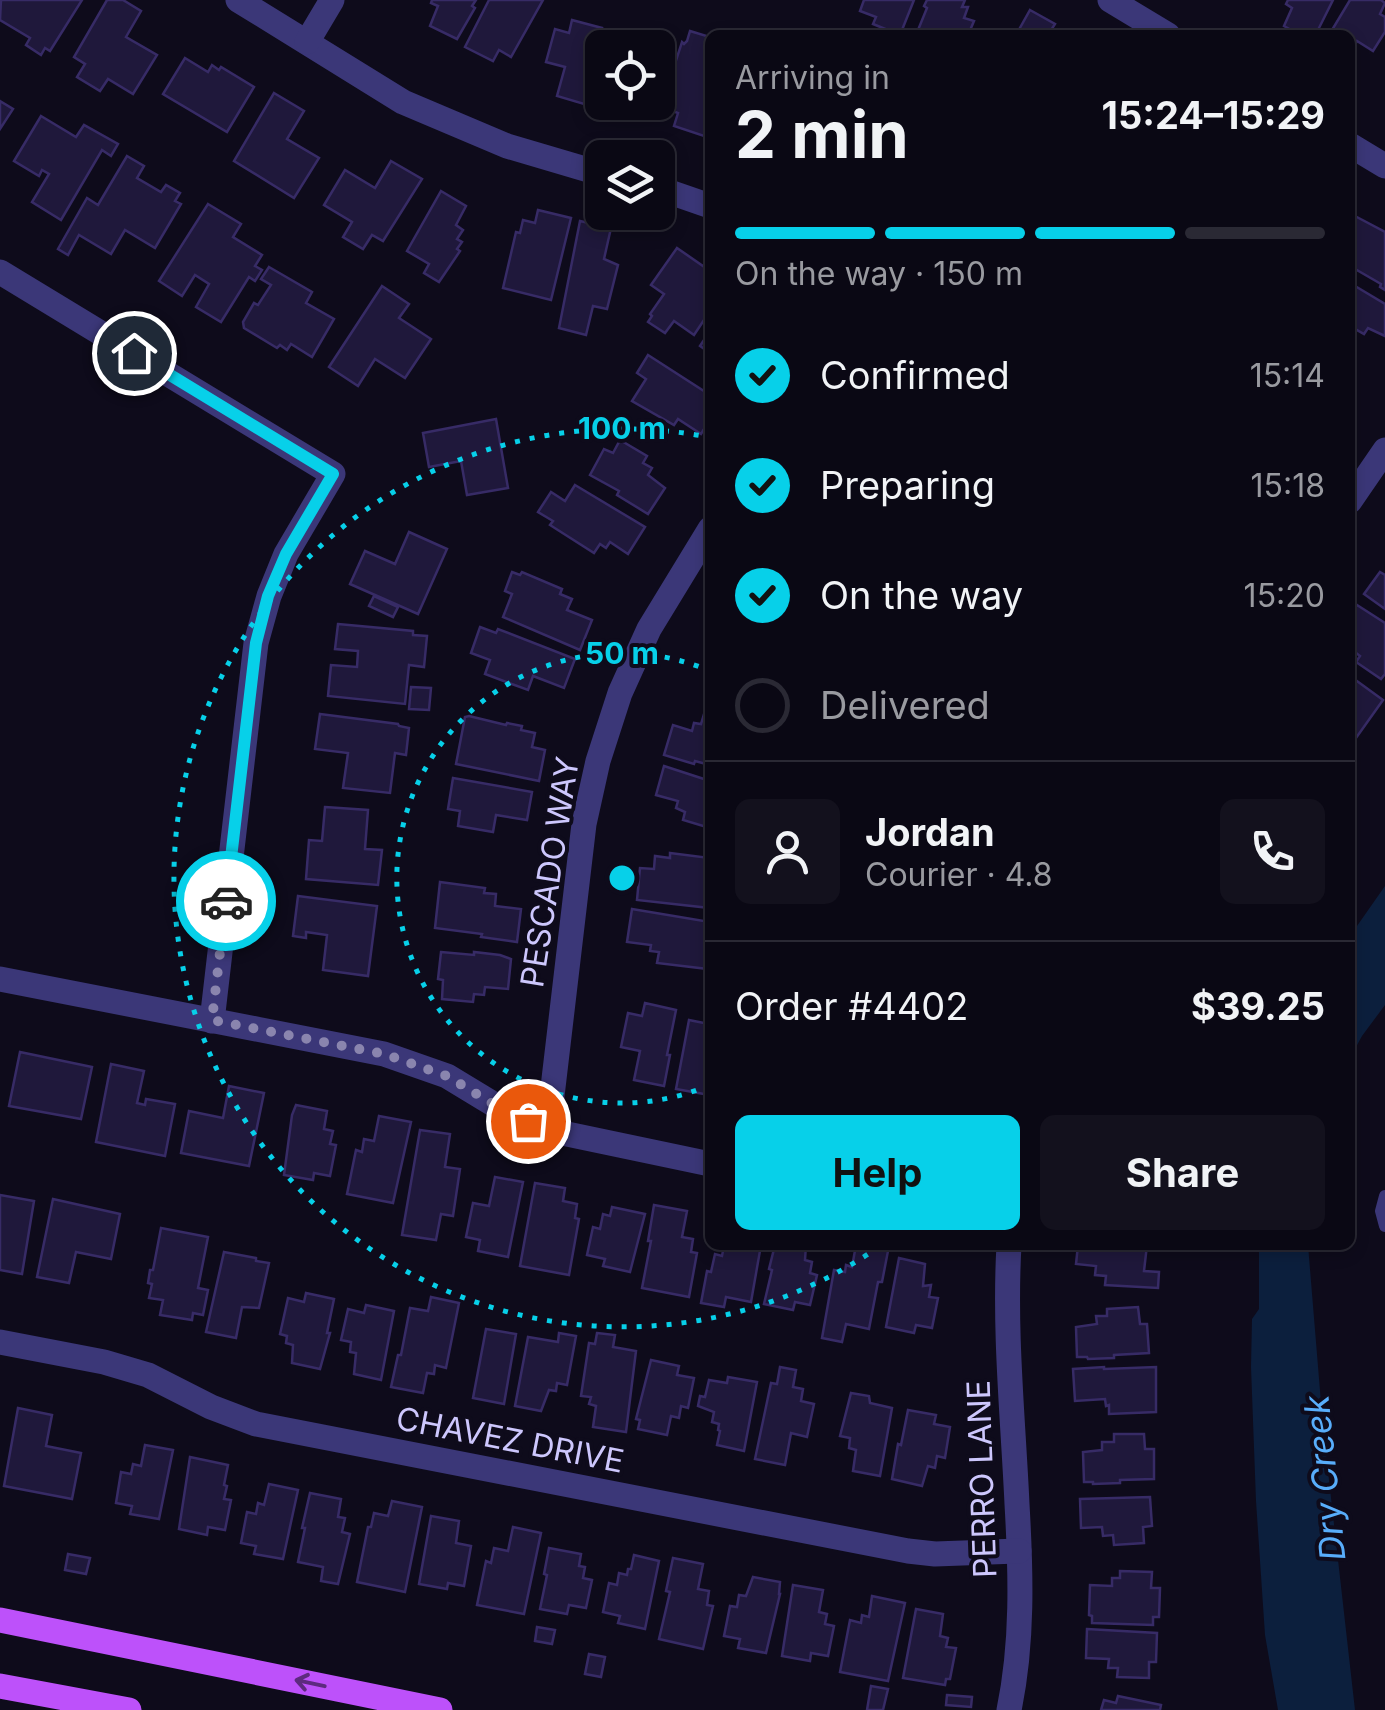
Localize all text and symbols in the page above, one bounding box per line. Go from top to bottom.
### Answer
map controls [585,30,675,230]
button: locate [585,30,675,120]
text: Arriving in [735,58,890,97]
text: 15:24–15:29 [1102,92,1325,138]
text: 2 min [735,95,909,174]
button: layers [585,140,675,230]
text: On the way · 150 m [735,254,1023,293]
pin [92,311,177,396]
icon: home [107,326,162,381]
icon: check [735,348,790,403]
text: Confirmed [820,352,1010,398]
text: 15:14 [1250,356,1325,395]
text: 100 m [578,410,666,446]
icon: check [735,458,790,513]
text: Preparing [820,462,995,508]
text: 15:18 [1251,466,1325,505]
icon: check [735,568,790,623]
text: On the way [820,572,1023,618]
text: 15:20 [1244,576,1325,615]
text: 50 m [585,635,659,671]
text: Delivered [820,682,990,728]
street label: PESCADO WAY [512,754,587,990]
button: person [735,799,840,904]
button: phone [1220,799,1325,904]
text: Jordan [865,809,995,855]
courier [176,851,276,951]
text: Courier · 4.8 [865,855,1053,894]
centre of rings [604,860,640,896]
icon: car [199,874,254,929]
text: Order #4402 [735,983,968,1029]
text: $39.25 [1191,983,1325,1029]
pin [486,1079,571,1164]
icon: bag [501,1094,556,1149]
button: Help [735,1115,1020,1230]
button: Share [1040,1115,1325,1230]
street label: PERRO LANE [959,1379,1004,1579]
water label: Dry Creek [1294,1393,1354,1563]
street label: CHAVEZ DRIVE [393,1398,627,1481]
one-way arrow [295,1673,327,1692]

